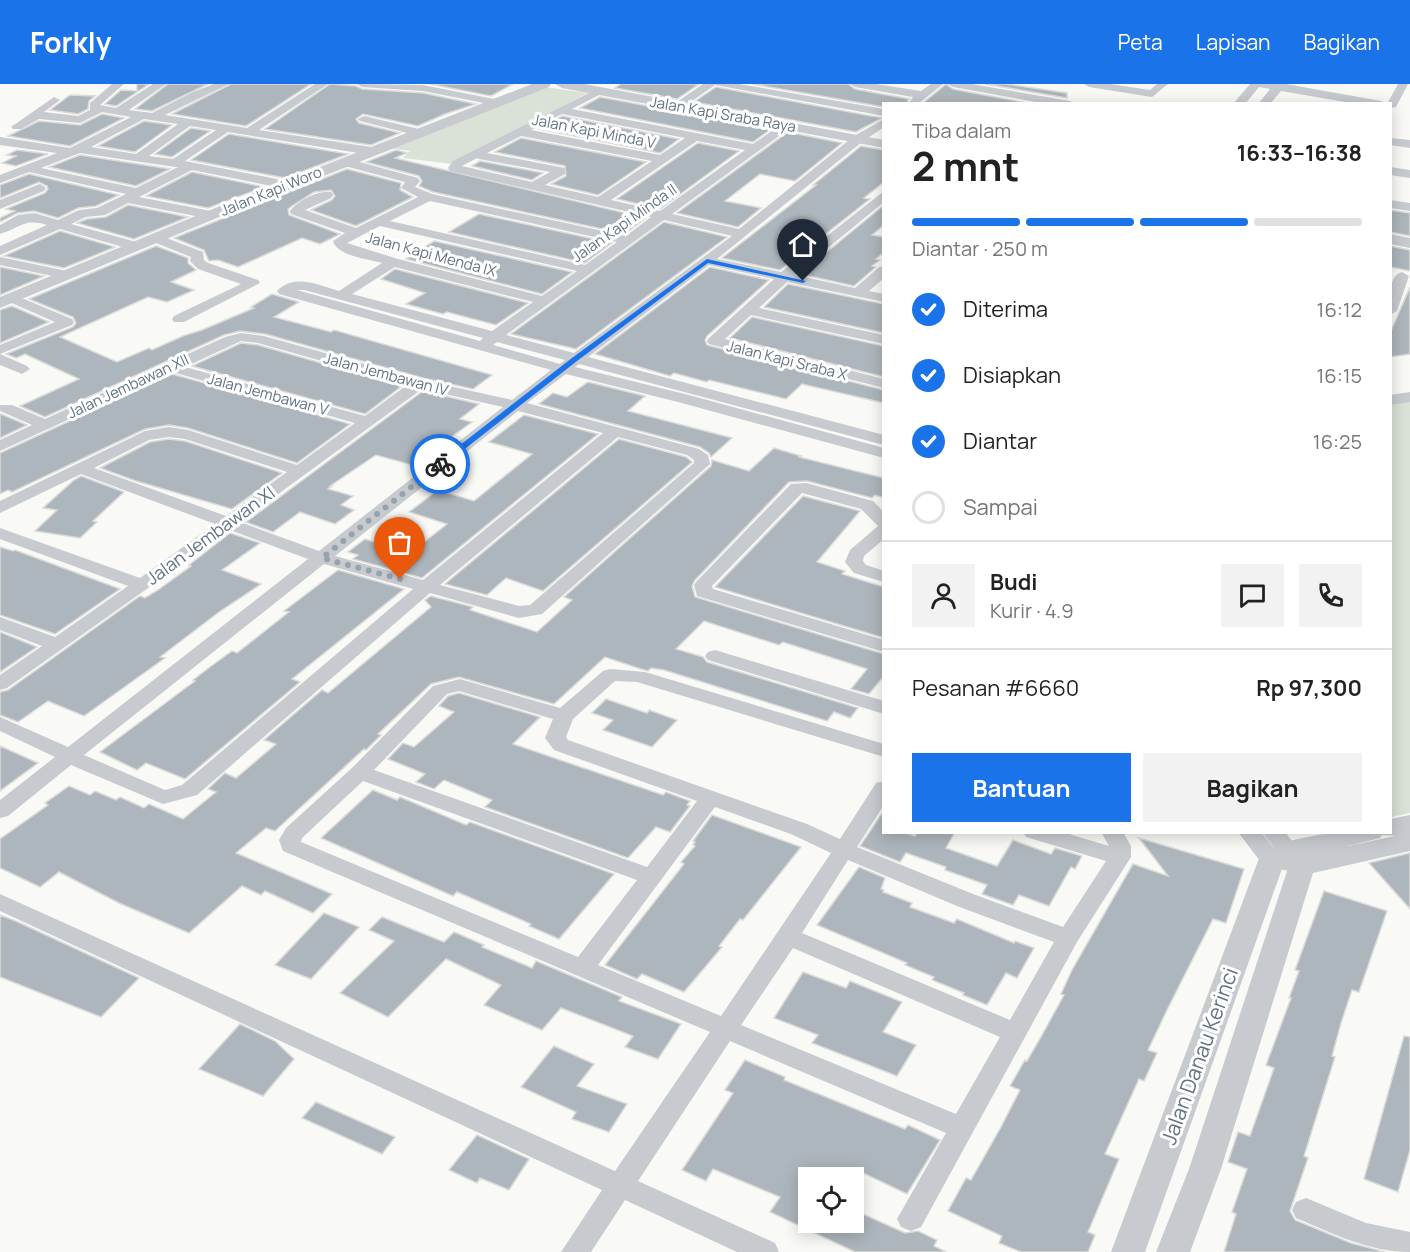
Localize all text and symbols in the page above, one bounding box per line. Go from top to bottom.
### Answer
text: Forkly [30,23,111,61]
text: Peta [1118,28,1163,56]
text: Lapisan [1196,28,1271,56]
text: Bagikan [1304,28,1380,56]
street label: Jalan Kapi Sraba Raya [648,91,798,137]
street label: Jalan Kapi Minda V [530,109,658,153]
text: Tiba dalam [912,117,1011,144]
text: 16:33–16:38 [1237,138,1362,168]
text: 2 mnt [912,139,1019,193]
street label: Jalan Kapi Woro [217,161,325,221]
street label: Jalan Kapi Minda II [567,179,681,267]
pin [777,219,828,281]
street label: Jalan Kapi Menda IX [363,226,499,282]
icon: home [786,228,819,261]
text: Diantar · 250 m [912,235,1048,262]
icon: check [912,293,945,326]
text: Diterima [963,294,1048,324]
text: 16:12 [1317,296,1362,323]
street label: Jalan Kapi Sraba X [724,335,850,385]
street label: Jalan Jembawan IV [321,347,451,401]
street label: Jalan Jembawan XII [64,349,192,423]
icon: check [912,359,945,392]
text: Disiapkan [963,360,1061,390]
text: 16:15 [1316,362,1362,389]
street label: Jalan Jembawan V [205,368,331,420]
icon: check [912,425,945,458]
text: Diantar [963,426,1037,456]
text: 16:25 [1313,428,1362,455]
courier [410,434,470,494]
icon: bike [424,448,457,481]
street label: Jalan Jembawan XI [141,480,279,590]
text: Sampai [963,492,1038,522]
pin [374,517,425,579]
icon: bag [383,526,416,559]
button: person [912,564,975,627]
button: chat [1221,564,1284,627]
button: phone [1299,564,1362,627]
text: Budi [990,567,1037,597]
text: Kurir · 4.9 [990,597,1074,624]
text: Pesanan #6660 [912,673,1079,703]
text: Rp 97,300 [1256,673,1362,703]
button: Bantuan [912,753,1131,822]
button: Bagikan [1143,753,1362,822]
street label: Jalan Danau Kerinci [1154,964,1244,1148]
map controls [798,1167,864,1233]
button: locate [798,1167,864,1233]

